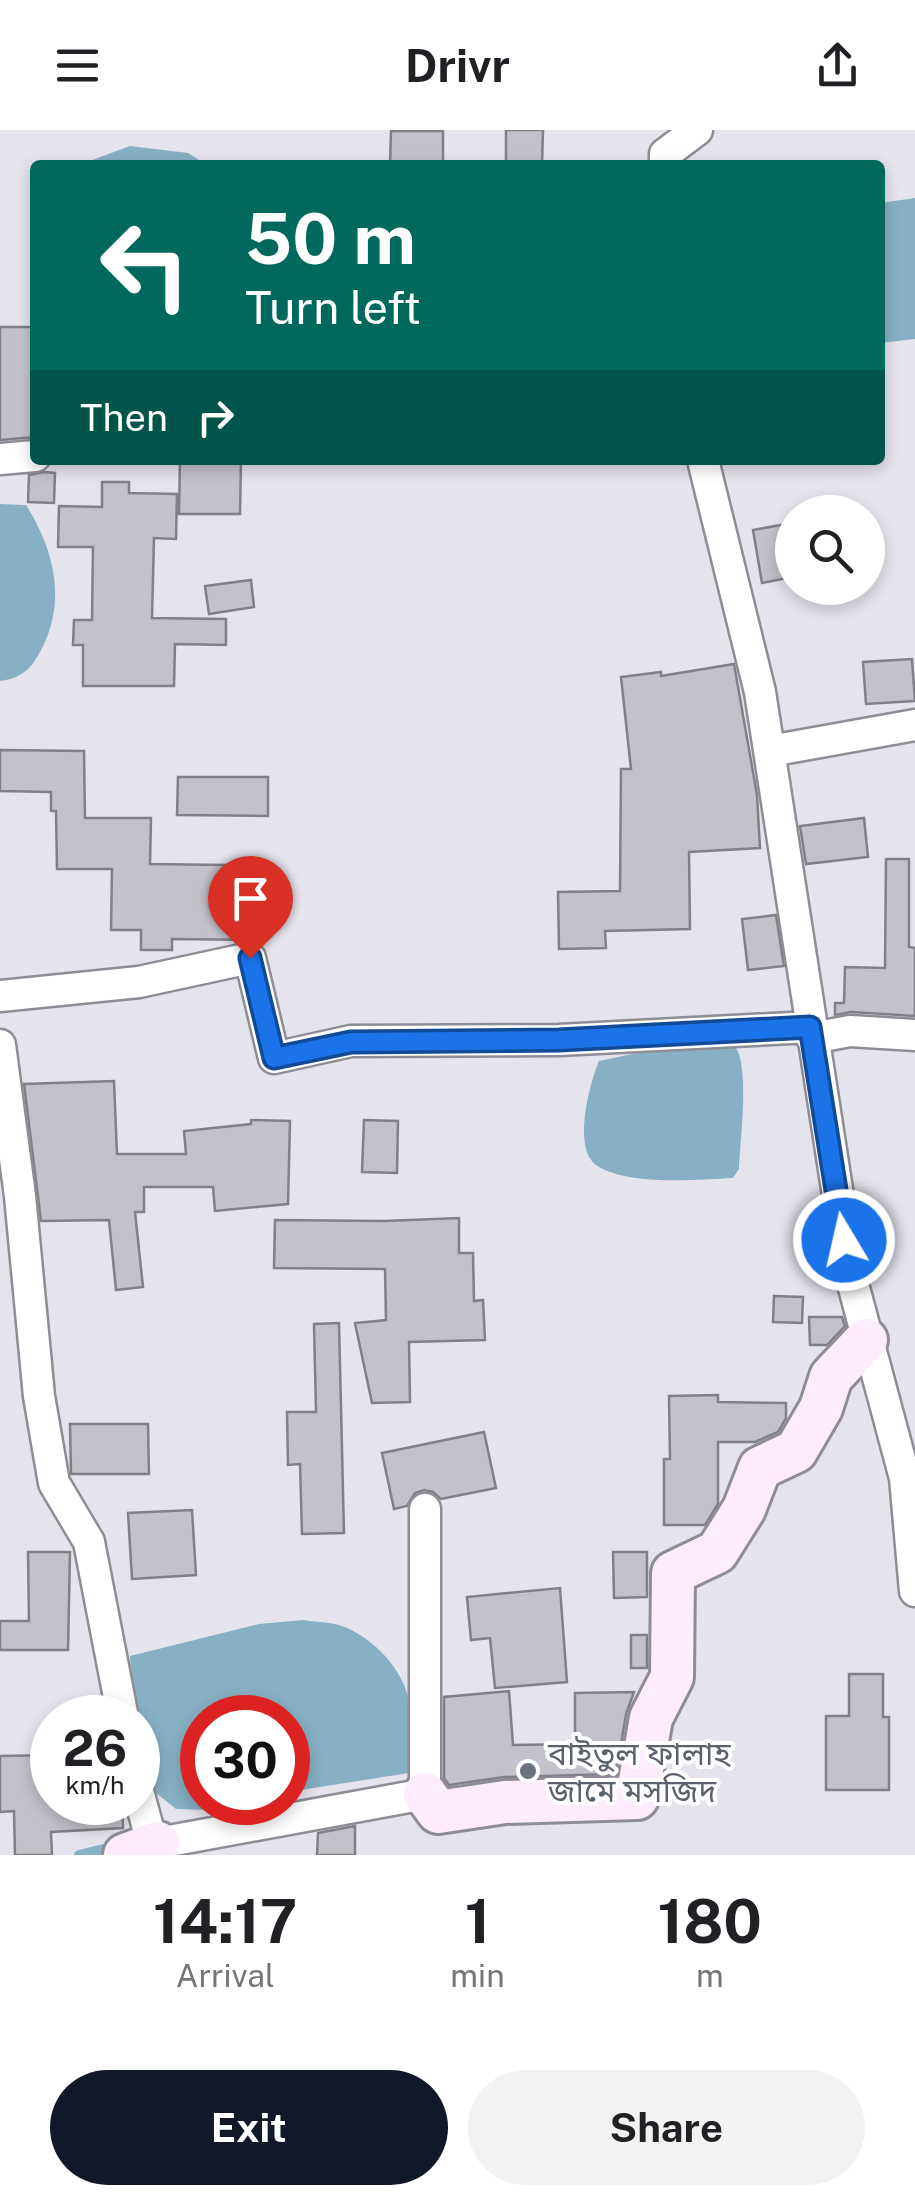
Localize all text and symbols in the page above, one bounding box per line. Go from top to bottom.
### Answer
icon: menu [50,38,105,93]
icon: share [810,38,865,93]
text: Drivr [405,39,510,92]
text: 50 m [245,197,416,280]
icon: left [80,200,210,330]
text: Turn left [245,281,421,334]
icon: right [188,390,243,445]
text: Then [80,395,168,440]
map controls [775,495,885,605]
button: search [775,495,885,605]
pin [208,856,293,959]
icon: arrive [223,871,278,926]
position arrow [792,1188,896,1292]
speed limit sign: 30 [180,1695,310,1825]
text: 26 [63,1718,127,1777]
place label: বাইতুল ফালাহ জামে মসজিদ [547,1735,732,1809]
marker: বাইতুল ফালাহ জামে মসজিদ [517,1760,539,1782]
text: km/h [66,1770,124,1800]
text: 14:17 [153,1886,297,1957]
text: 1 [465,1886,490,1957]
text: 180 [658,1886,762,1957]
text: Arrival [176,1957,275,1994]
text: min [450,1957,505,1994]
text: m [696,1957,724,1994]
button: Exit [50,2070,448,2185]
button: Share [468,2070,865,2185]

